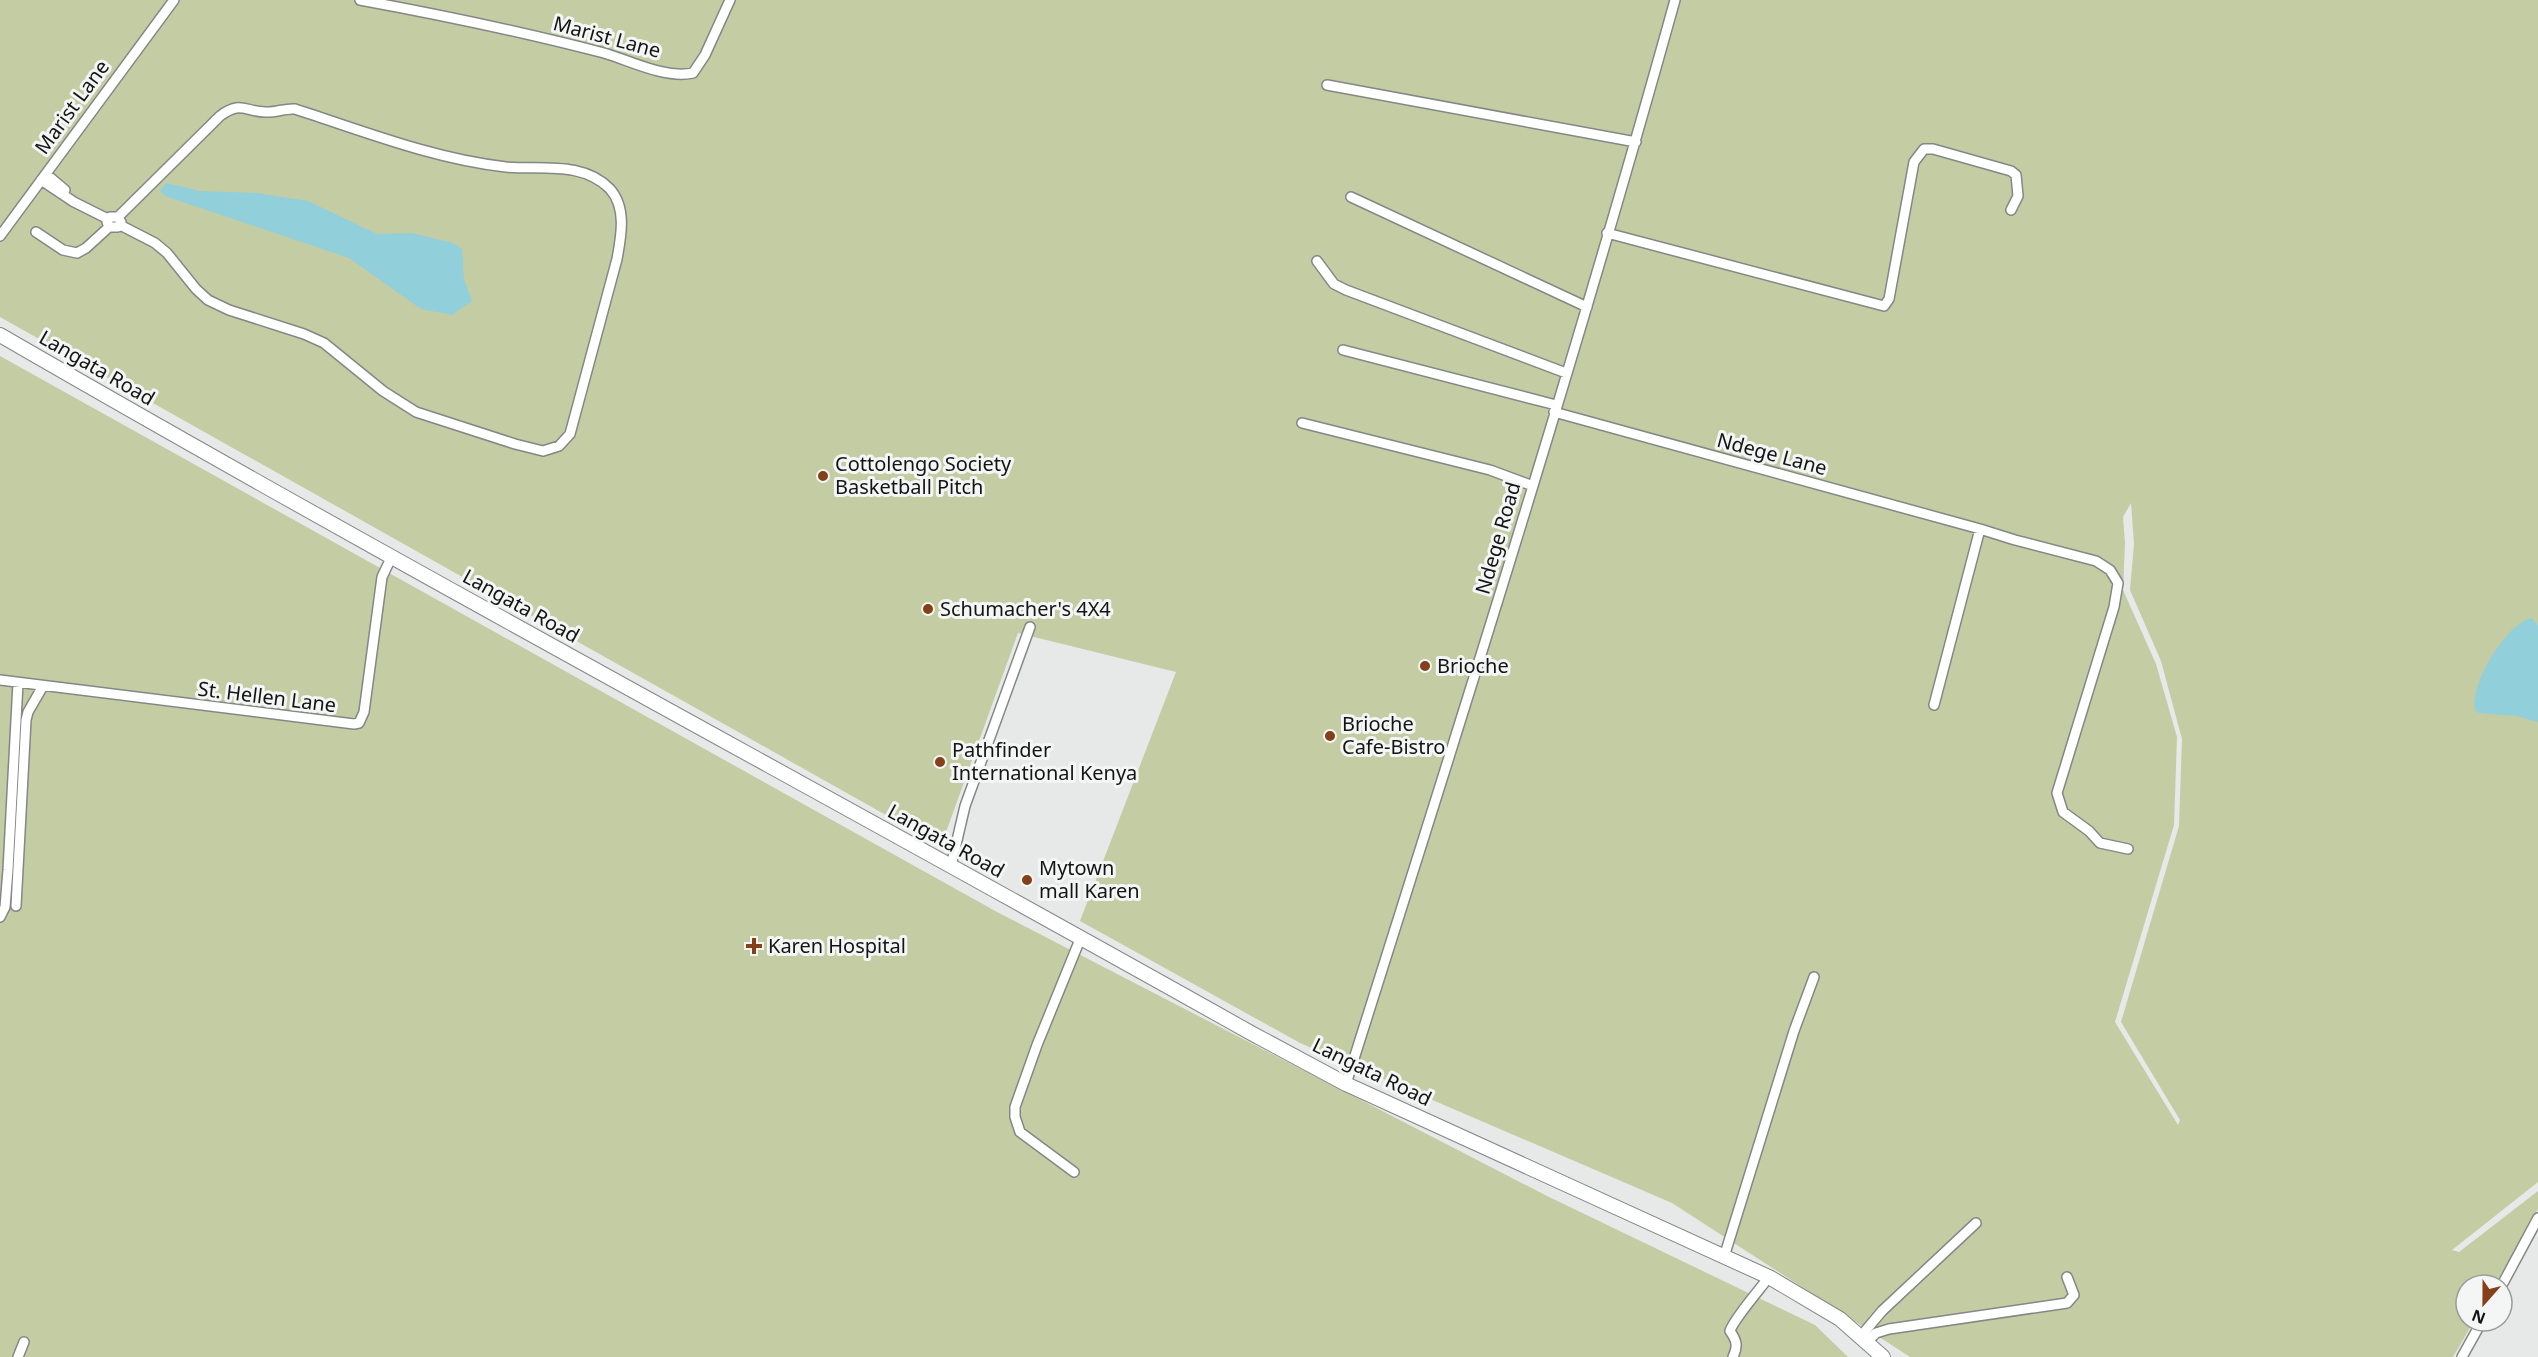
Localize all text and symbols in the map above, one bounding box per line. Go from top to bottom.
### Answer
street label: Marist Lane [550,9,664,64]
street label: Marist Lane [28,54,115,159]
street label: Langata Road [35,324,160,412]
street label: Ndege Lane [1714,426,1830,481]
place label: Cottolengo Society Basketball Pitch [835,450,1012,500]
marker: Cottolengo Society Basketball Pitch [816,469,830,483]
street label: Ndege Road [1469,479,1526,597]
street label: Langata Road [458,562,584,649]
place label: Schumacher's 4X4 [940,595,1111,622]
marker: Schumacher's 4X4 [921,602,935,616]
place label: Brioche [1437,652,1509,679]
marker: Brioche [1418,659,1432,673]
street label: St. Hellen Lane [196,675,338,718]
place label: Brioche Cafe-Bistro [1342,710,1445,760]
marker: Brioche Cafe-Bistro [1323,729,1337,743]
place label: Pathfinder International Kenya [952,736,1137,786]
marker: Pathfinder International Kenya [933,755,947,769]
street label: Langata Road [883,797,1009,884]
place label: Mytown mall Karen [1039,854,1140,904]
marker: Mytown mall Karen [1020,873,1034,887]
place label: Karen Hospital [768,932,906,959]
marker: Karen Hospital [745,937,763,955]
street label: Langata Road [1308,1031,1436,1112]
north arrow [2454,1273,2514,1333]
text: N [2469,1304,2489,1330]

